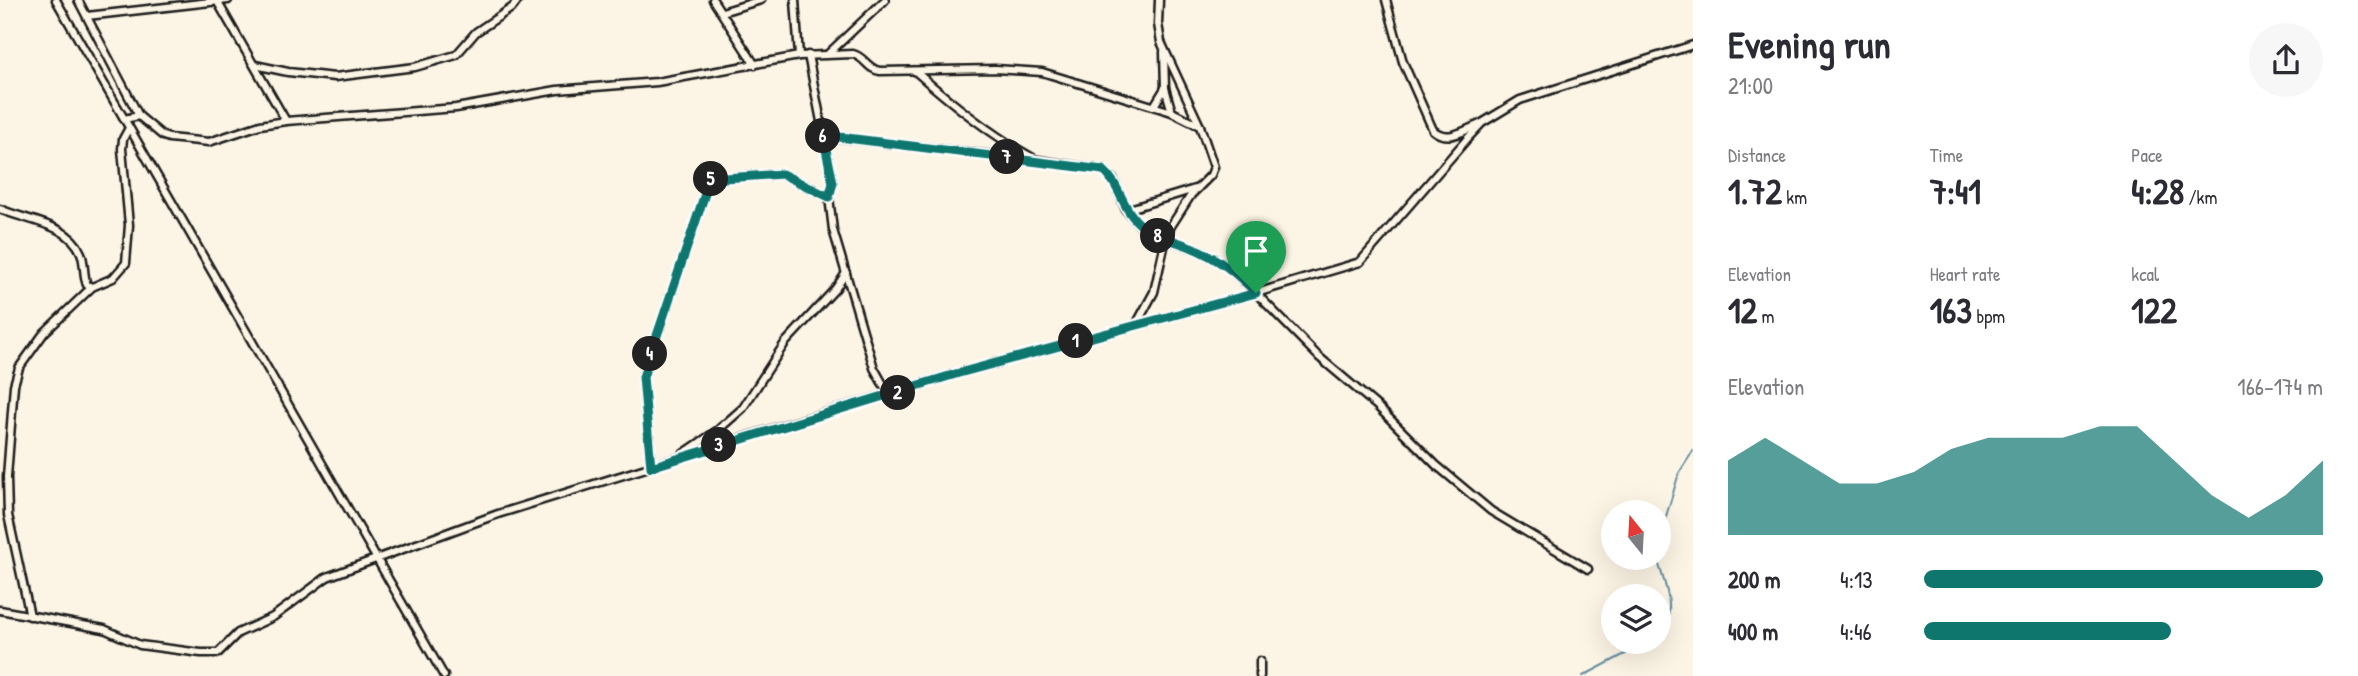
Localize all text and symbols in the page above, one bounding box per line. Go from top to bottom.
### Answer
text: Evening run [1728,18,1891,70]
button: share [2249,23,2323,97]
text: 21:00 [1728,70,1773,101]
pin: 6 [806,118,840,154]
text: 6 [819,122,826,148]
pin: 7 [990,140,1024,174]
text: Distance [1728,142,1786,168]
text: Time [1930,142,1963,168]
text: Pace [2131,142,2163,168]
text: 7 [1002,143,1011,169]
pin: 5 [694,162,728,196]
text: 5 [706,165,715,191]
text: 1.72 [1728,168,1782,215]
text: 7:41 [1930,168,1981,215]
text: 4:28 [2131,168,2184,215]
text: km [1782,184,1807,210]
text: /km [2184,184,2217,210]
pin: 8 [1140,218,1176,254]
pin [1226,221,1286,293]
text: 8 [1153,222,1162,248]
icon: arrive [1237,232,1275,270]
text: Elevation [1728,261,1791,287]
text: Heart rate [1930,261,2001,287]
text: kcal [2131,261,2159,287]
text: 12 [1728,287,1757,334]
text: 163 [1930,287,1972,334]
text: 122 [2131,287,2177,334]
text: m [1757,303,1774,329]
text: bpm [1972,303,2005,329]
pin: 1 [1058,324,1094,358]
text: 1 [1072,327,1079,353]
pin: 4 [632,336,668,372]
text: 4 [646,340,653,366]
text: Elevation [1728,371,1804,402]
text: 166–174 m [2237,371,2323,402]
pin: 2 [880,376,916,410]
text: 2 [893,379,902,405]
pin: 3 [702,428,736,462]
text: 3 [714,431,723,457]
north arrow [1601,500,1671,570]
map controls [1601,500,1671,654]
text: 200 m [1728,564,1780,595]
text: 4:13 [1840,564,1873,595]
button: layers [1601,584,1671,654]
text: 400 m [1728,616,1778,647]
text: 4:46 [1840,616,1872,647]

